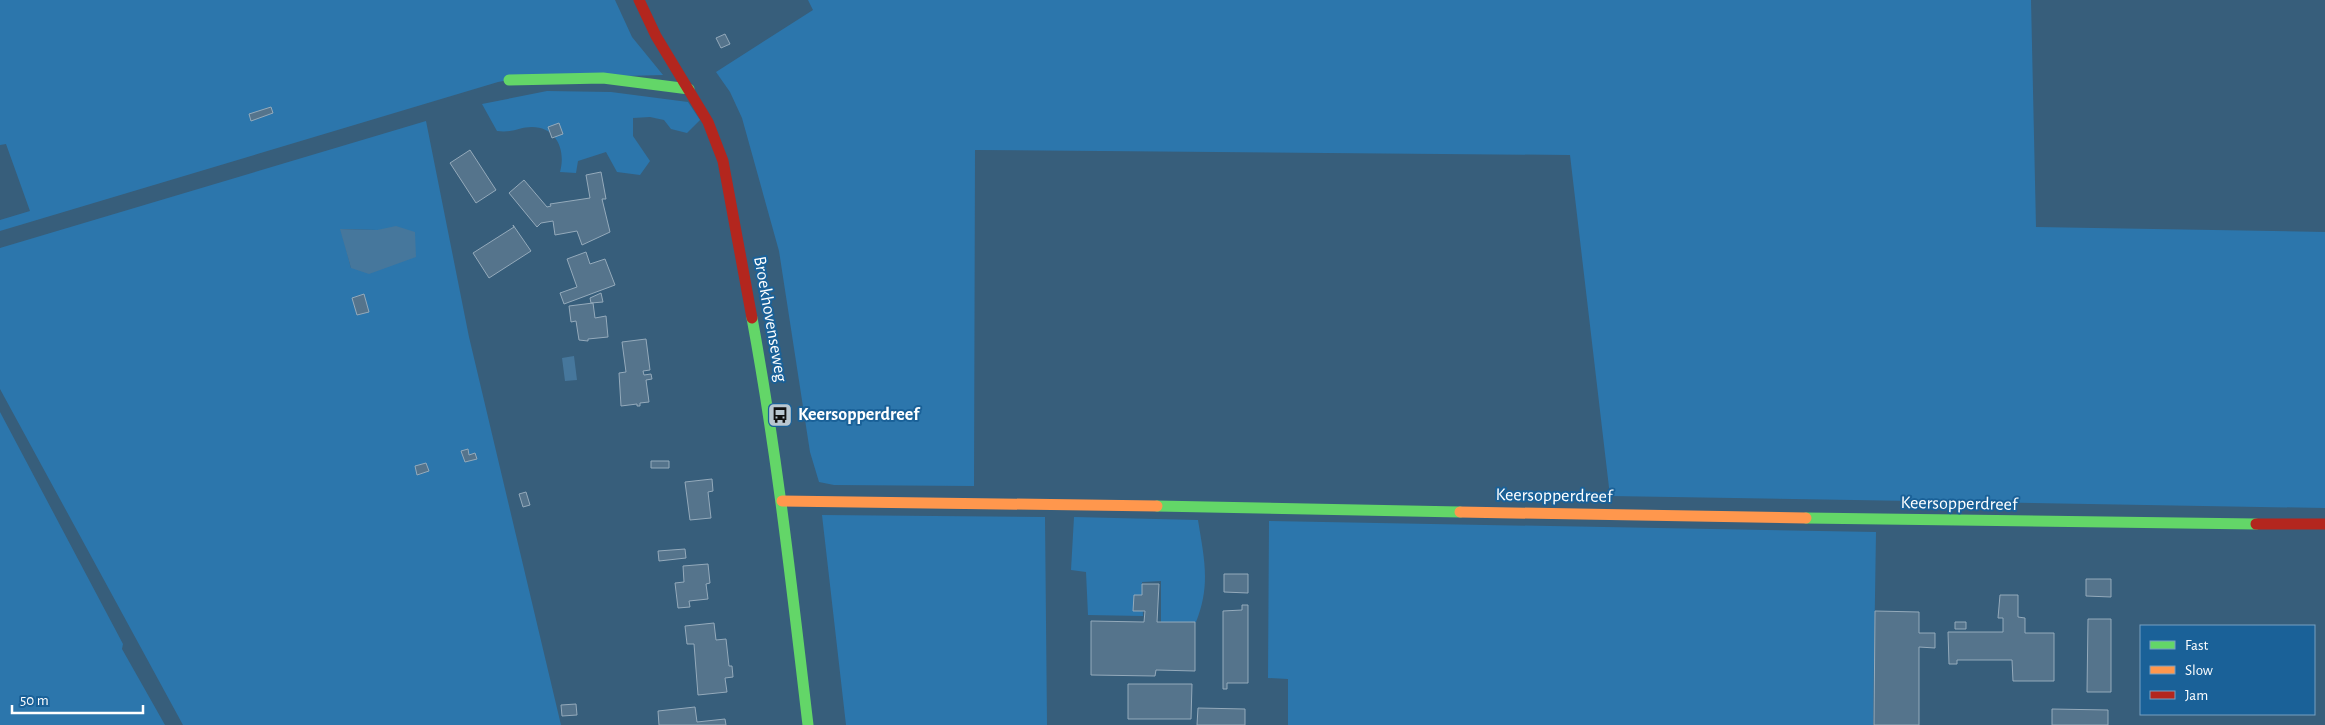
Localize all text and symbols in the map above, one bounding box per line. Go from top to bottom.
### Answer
street label: Broekhovenseweg [750,255,790,383]
bus stop icon: Keersopperdreef [767,402,793,428]
place label: Keersopperdreef [798,406,921,424]
street label: Keersopperdreef [1495,486,1614,506]
street label: Keersopperdreef [1900,494,2019,514]
legend [2140,625,2315,715]
text: Fast [2185,638,2209,653]
text: Slow [2185,663,2213,678]
scale bar [12,682,144,714]
text: Jam [2185,688,2208,703]
text: 50 m [20,693,49,708]

